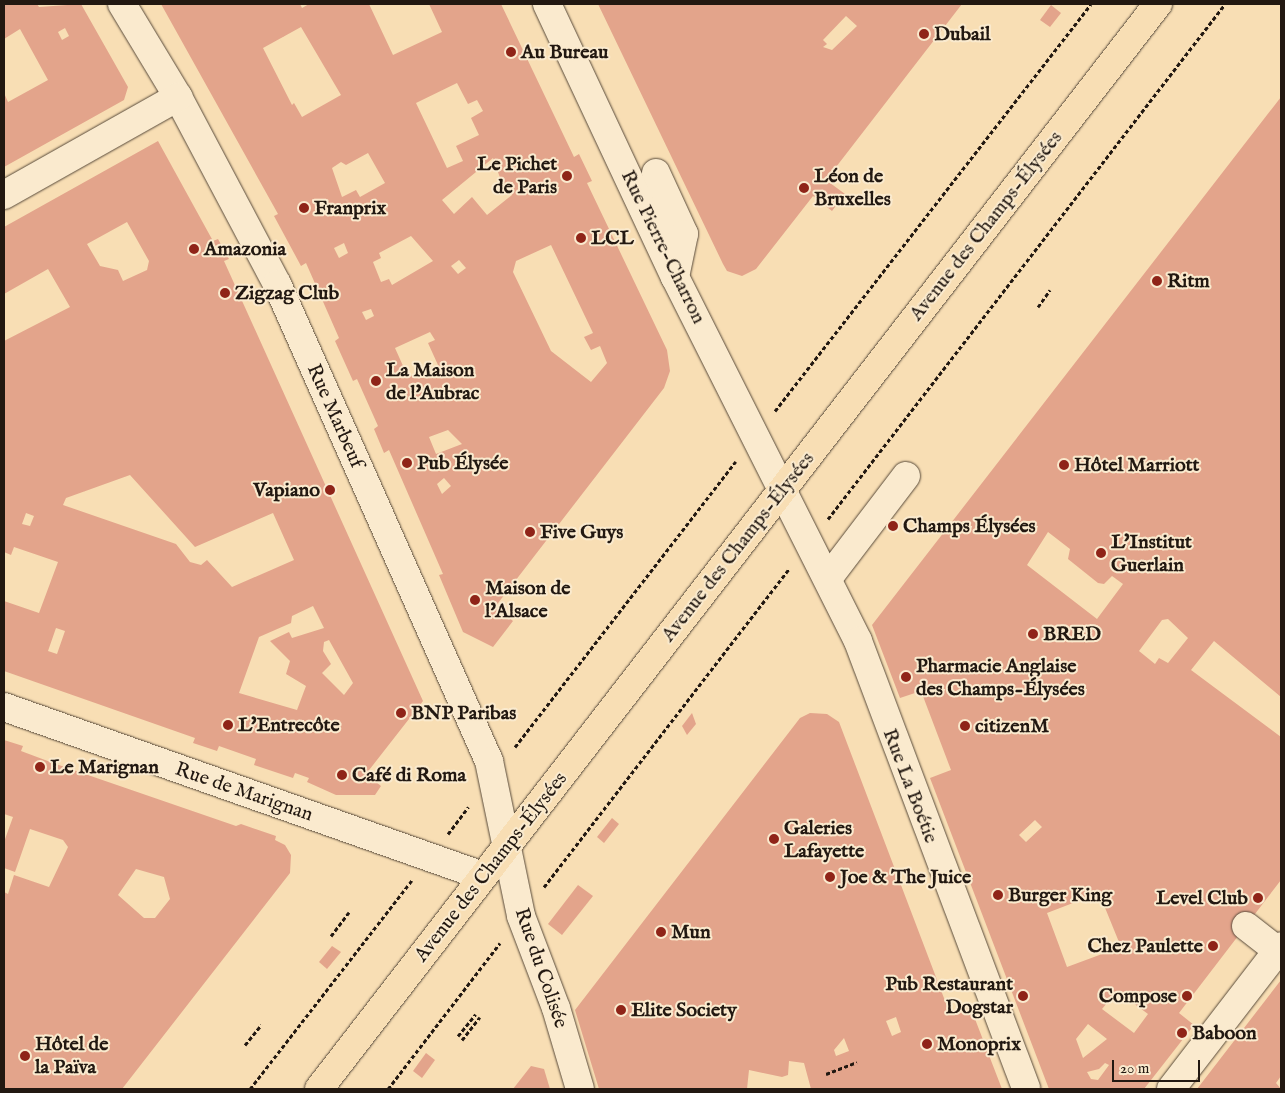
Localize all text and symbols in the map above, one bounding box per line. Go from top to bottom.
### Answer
place label: Dubail [934,22,991,46]
marker: Dubail [918,28,930,40]
place label: Au Bureau [521,40,608,64]
marker: Au Bureau [505,46,517,58]
street label: Avenue des Champs-Élysées [904,126,1068,326]
place label: Le Pichet de Paris [477,153,557,200]
place label: Léon de Bruxelles [814,165,891,212]
street label: Rue Pierre-Charron [615,166,711,328]
marker: Le Pichet de Paris [561,170,573,182]
marker: Léon de Bruxelles [798,182,810,194]
place label: Franprix [314,196,386,220]
marker: Franprix [298,202,310,214]
place label: LCL [591,226,634,250]
marker: LCL [575,232,587,244]
place label: Amazonia [204,237,286,261]
marker: Amazonia [188,243,200,255]
place label: Ritm [1167,269,1210,293]
marker: Ritm [1151,275,1163,287]
place label: Zigzag Club [235,281,339,305]
marker: Zigzag Club [219,287,231,299]
place label: La Maison de l'Aubrac [386,358,479,405]
street label: Rue Marbeuf [301,360,369,472]
marker: La Maison de l'Aubrac [370,375,382,387]
street label: Avenue des Champs-Élysées [656,447,820,647]
place label: Pub Élysée [417,451,508,475]
place label: Hôtel Marriott [1074,453,1199,477]
marker: Pub Élysée [401,457,413,469]
marker: Hôtel Marriott [1058,459,1070,471]
place label: Vapiano [253,478,320,502]
marker: Vapiano [324,484,336,496]
place label: Champs Élysées [903,514,1036,538]
place label: Five Guys [540,520,623,544]
marker: Champs Élysées [887,520,899,532]
marker: Five Guys [524,526,536,538]
place label: L'Institut Guerlain [1111,530,1192,577]
marker: L'Institut Guerlain [1095,547,1107,559]
place label: Maison de l'Alsace [485,576,570,623]
marker: Maison de l'Alsace [469,594,481,606]
place label: BRED [1043,622,1101,646]
marker: BRED [1027,628,1039,640]
place label: Pharmacie Anglaise des Champs-Élysées [916,654,1085,701]
marker: Pharmacie Anglaise des Champs-Élysées [900,671,912,683]
place label: BNP Paribas [411,701,516,725]
marker: BNP Paribas [395,707,407,719]
place label: L'Entrecôte [238,713,340,737]
place label: citizenM [975,714,1049,738]
marker: L'Entrecôte [222,719,234,731]
marker: citizenM [959,720,971,732]
street label: Rue La Boétie [877,725,943,847]
place label: Le Marignan [50,755,159,779]
street label: Rue de Marignan [172,757,316,827]
marker: Le Marignan [34,761,46,773]
place label: Café di Roma [352,763,466,787]
street label: Avenue des Champs-Élysées [409,767,573,967]
marker: Café di Roma [336,769,348,781]
place label: Galeries Lafayette [784,816,864,863]
marker: Galeries Lafayette [768,833,780,845]
place label: Joe & The Juice [840,865,971,889]
marker: Joe & The Juice [824,871,836,883]
place label: Burger King [1008,883,1112,907]
place label: Level Club [1156,886,1248,910]
marker: Burger King [992,889,1004,901]
marker: Level Club [1252,892,1264,904]
street label: Rue du Colisée [509,905,573,1031]
place label: Mun [671,920,711,944]
marker: Mun [655,926,667,938]
place label: Chez Paulette [1087,934,1203,958]
marker: Chez Paulette [1207,940,1219,952]
place label: Pub Restaurant Dogstar [885,972,1013,1019]
place label: Compose [1099,984,1177,1008]
marker: Pub Restaurant Dogstar [1017,990,1029,1002]
marker: Compose [1181,990,1193,1002]
place label: Elite Society [631,998,737,1022]
marker: Elite Society [615,1004,627,1016]
place label: Baboon [1192,1021,1257,1045]
marker: Baboon [1176,1027,1188,1039]
place label: Hôtel de la Païva [35,1032,108,1079]
place label: Monoprix [937,1032,1021,1056]
marker: Monoprix [921,1038,933,1050]
marker: Hôtel de la Païva [19,1050,31,1062]
scale bar [1115,1050,1202,1082]
text: 20 m [1120,1059,1149,1078]

